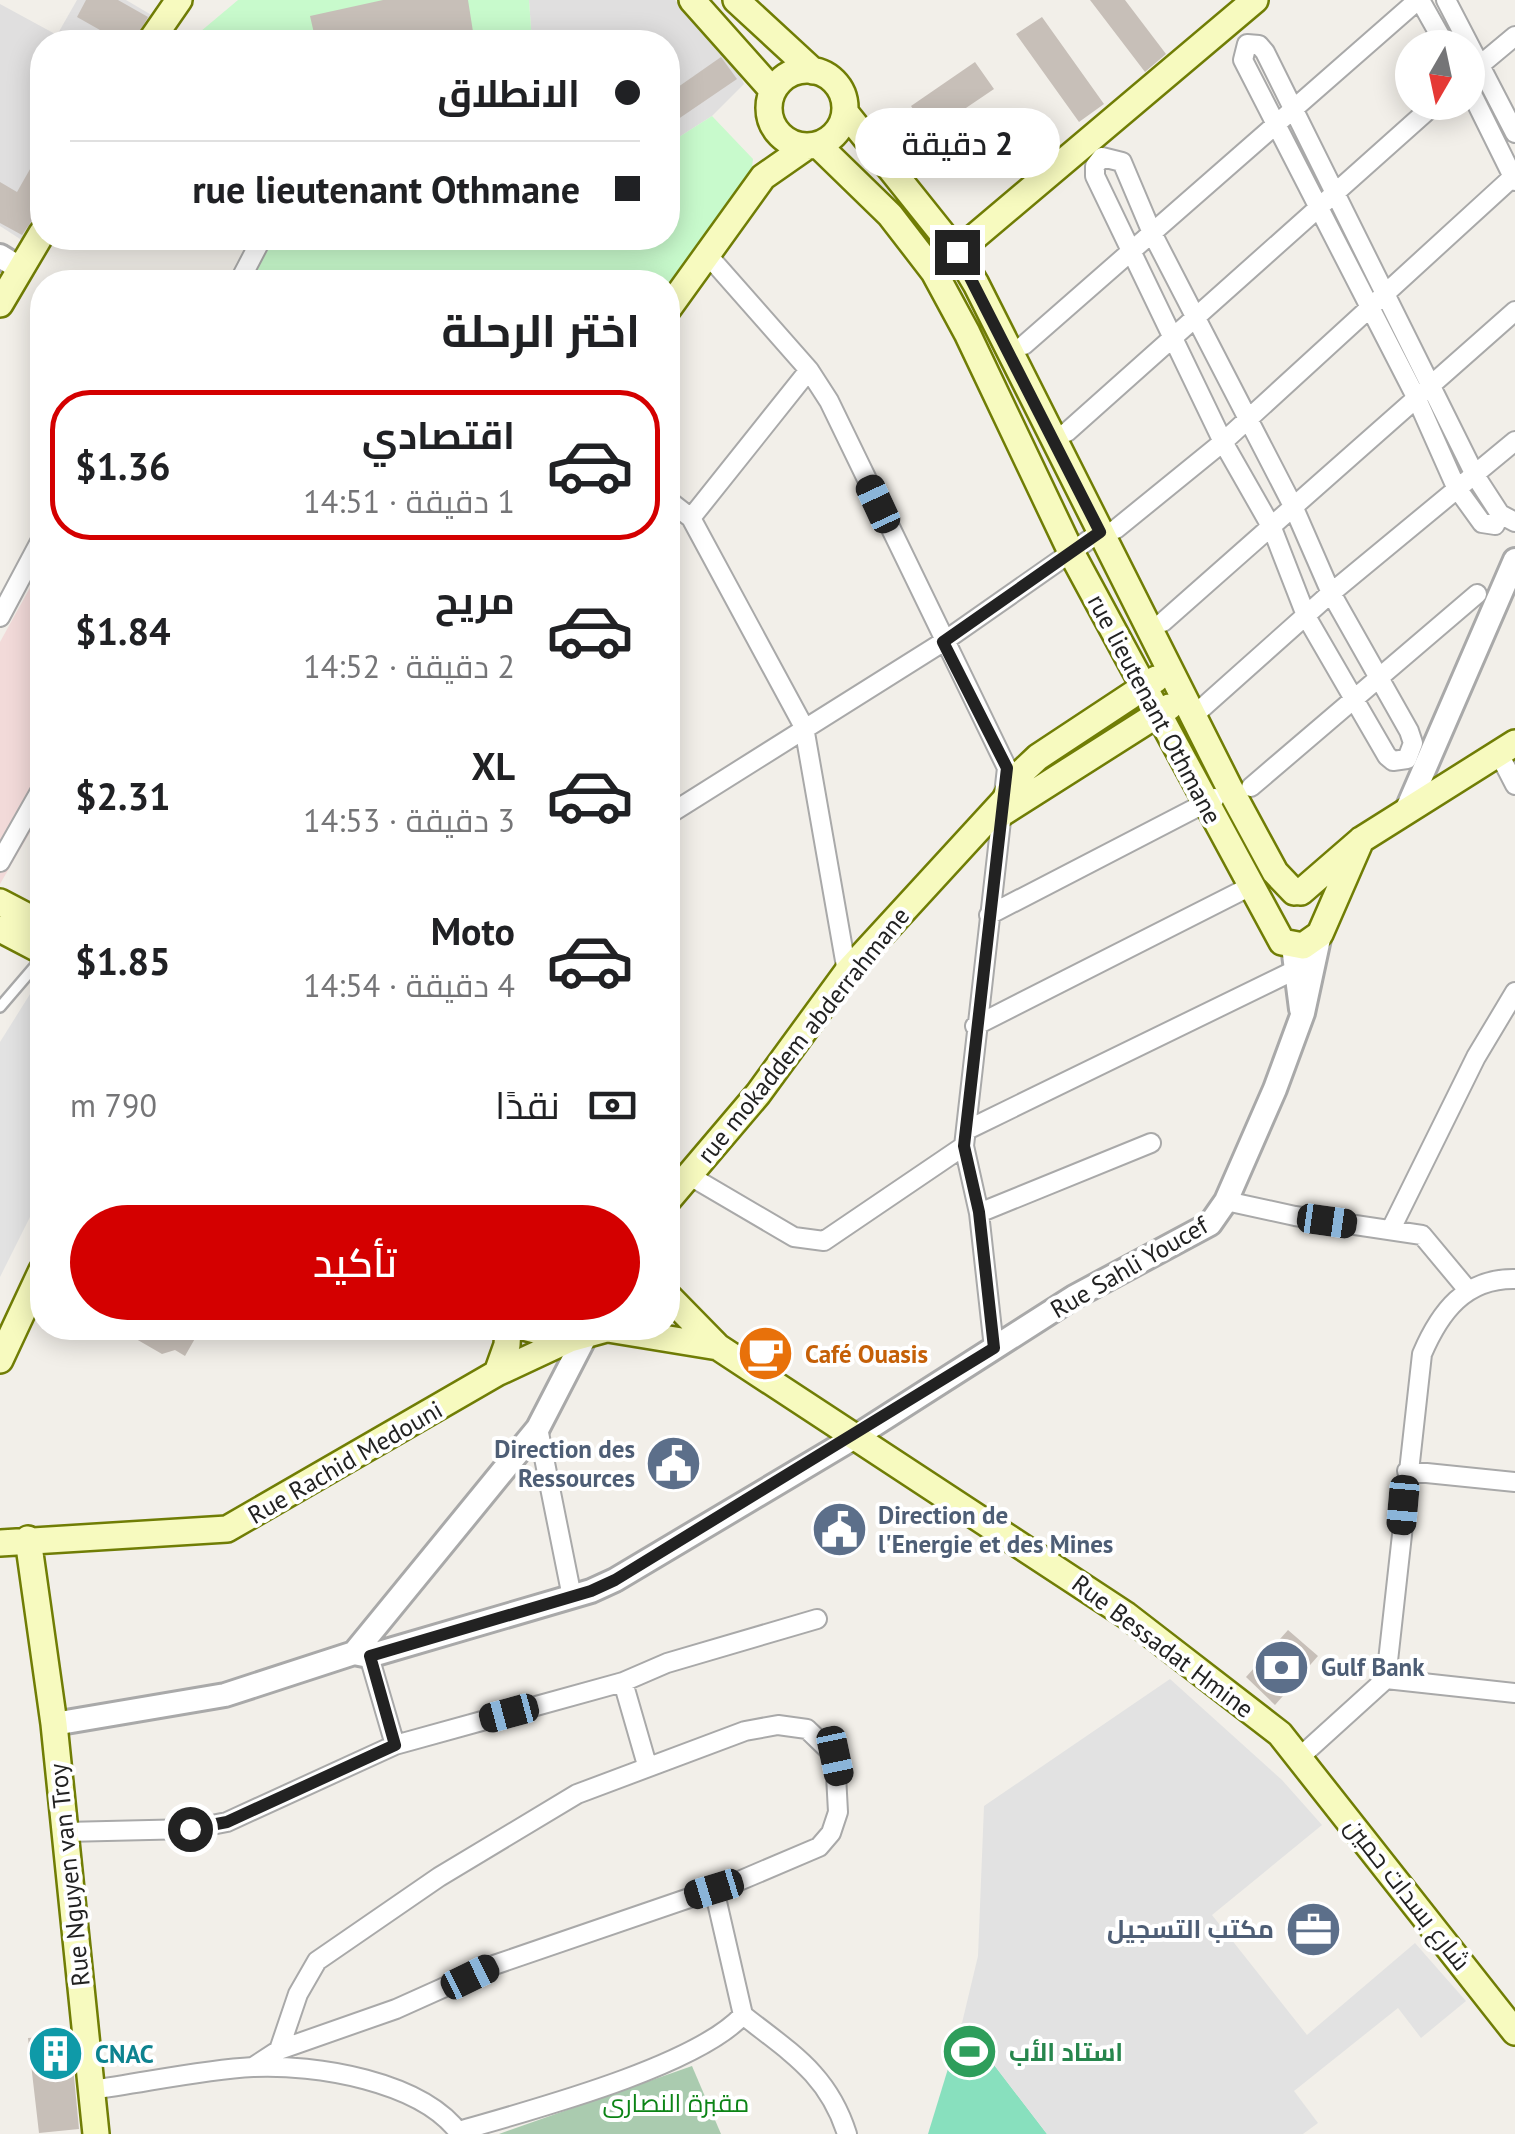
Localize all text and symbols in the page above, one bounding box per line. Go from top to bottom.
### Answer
north arrow [1395,30,1485,120]
map controls [1395,30,1485,120]
text: الانطلاق [437,68,580,117]
callout: 2 دقيقة [854,107,1060,177]
text: 2 دقيقة [902,122,1013,164]
text: rue lieutenant Othmane [192,164,580,213]
route end [935,230,980,275]
text: اختر الرحلة [442,301,640,359]
text: اقتصادي [362,410,515,459]
icon: car [545,420,635,510]
text: $1.36 [75,441,171,490]
car [852,470,904,538]
text: 1 دقيقة · 14:51 [303,480,515,522]
text: مريح [435,575,515,624]
icon: car [545,585,635,675]
street label: rue lieutenant Othmane [1081,589,1229,829]
text: $1.84 [75,606,171,655]
text: 2 دقيقة · 14:52 [303,645,515,687]
text: XL [471,741,515,790]
icon: car [545,750,635,840]
text: $2.31 [75,771,171,820]
text: 3 دقيقة · 14:53 [303,799,515,841]
street label: rue mokaddem abderrahmane [690,901,916,1169]
text: Moto [431,906,515,955]
icon: car [545,915,635,1005]
text: $1.85 [75,936,171,985]
text: 4 دقيقة · 14:54 [303,964,515,1006]
icon: cash [585,1078,640,1133]
text: نقدًا [495,1080,560,1129]
text: 790 m [70,1084,157,1126]
car [1295,1202,1359,1240]
button: تأكيد [70,1205,640,1320]
street label: Rue Sahli Youcef [1044,1208,1214,1325]
cafe icon: Café Ouasis [736,1324,796,1384]
place label: Café Ouasis [805,1338,928,1370]
street label: Rue Rachid Medouni [242,1393,448,1531]
place label: Direction des Ressources [494,1433,635,1494]
public building icon: Direction des Ressources [644,1433,704,1493]
car [1385,1474,1421,1536]
public building icon: Direction de l'Energie et des Mines [809,1499,869,1559]
place label: Direction de l'Energie et des Mines [878,1499,1113,1560]
street label: Rue Bessadat Hmine [1066,1567,1260,1725]
bank icon: Gulf Bank [1252,1637,1312,1697]
place label: Gulf Bank [1321,1651,1425,1683]
car [476,1691,542,1735]
car [814,1724,856,1788]
street label: Rue Nguyen van Troy [41,1762,97,1988]
route start [168,1807,213,1852]
street label: شارع بسدات حمين [1338,1811,1478,1978]
car [681,1866,747,1912]
office icon: مكتب التسجيل [1283,1899,1343,1959]
place label: مكتب التسجيل [1107,1913,1274,1945]
car [436,1950,504,2004]
sports icon: استاد الأب [940,2022,1000,2082]
building icon: CNAC [26,2024,86,2084]
place label: استاد الأب [1009,2036,1123,2068]
place label: CNAC [95,2038,154,2070]
park label: مقبرة النصارى [603,2087,749,2119]

